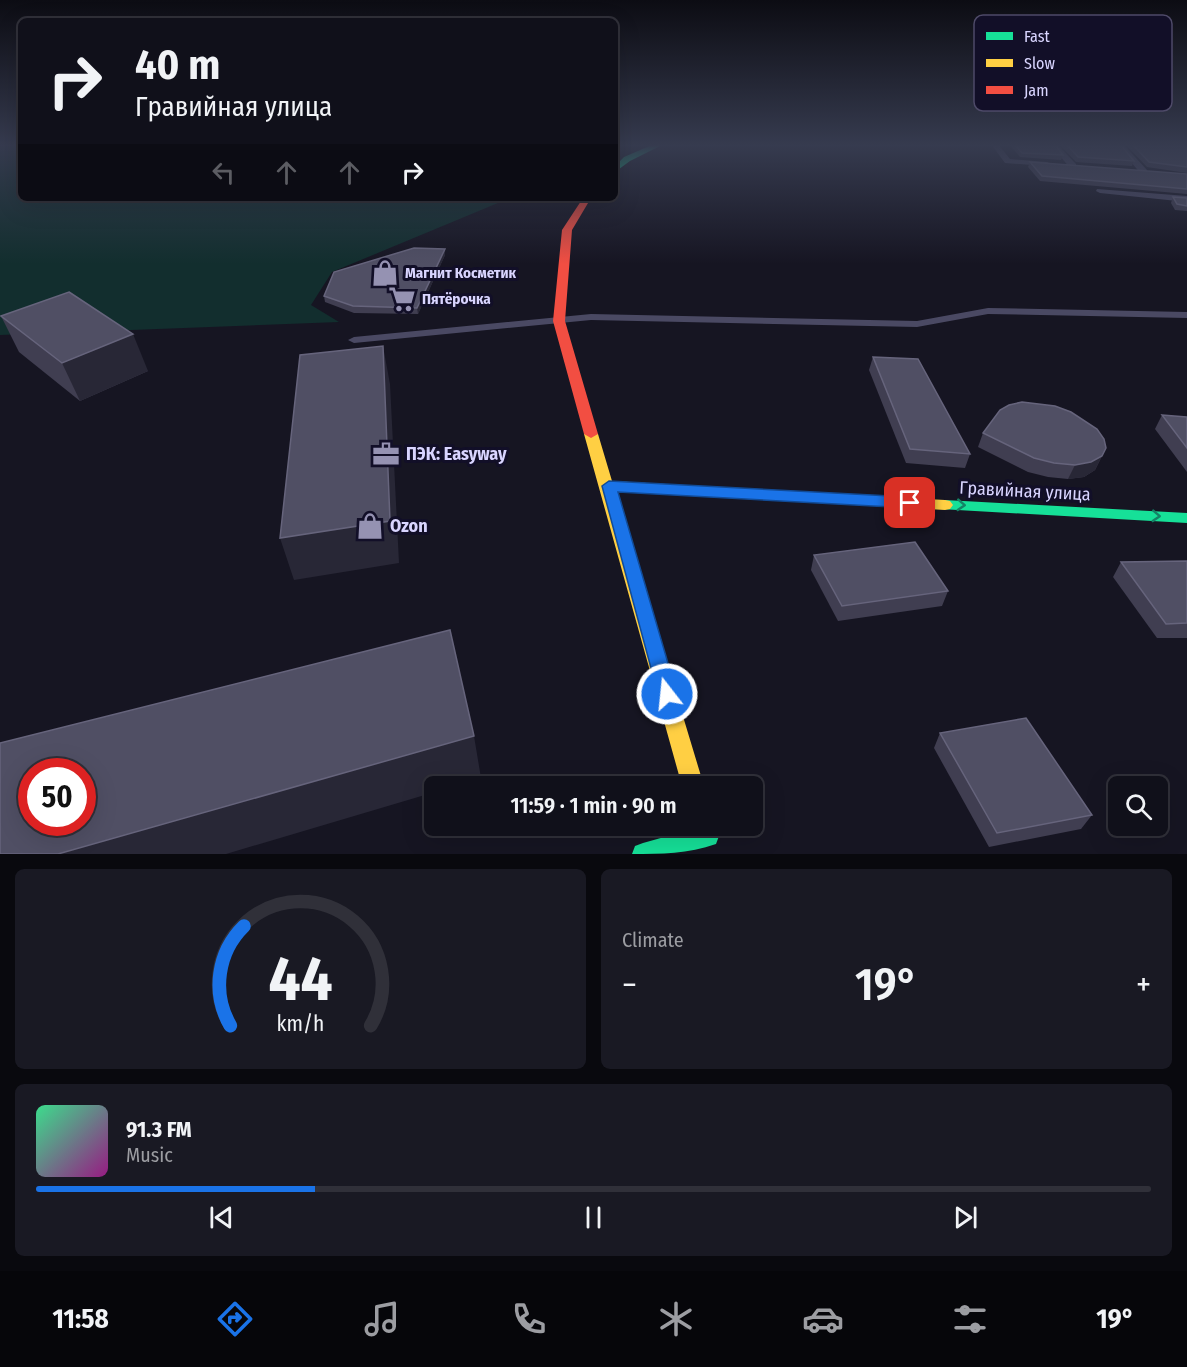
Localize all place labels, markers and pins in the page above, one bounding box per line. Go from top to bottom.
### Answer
shop icon: Магнит Косметик [370,258,400,288]
place label: Магнит Косметик [405,264,517,282]
supermarket icon: Пятёрочка [387,284,417,314]
place label: Пятёрочка [422,290,491,308]
office icon: ПЭК: Easyway [371,439,401,469]
place label: ПЭК: Easyway [406,443,507,465]
pin [884,477,935,528]
shop icon: Ozon [355,511,385,541]
place label: Ozon [390,515,428,537]

